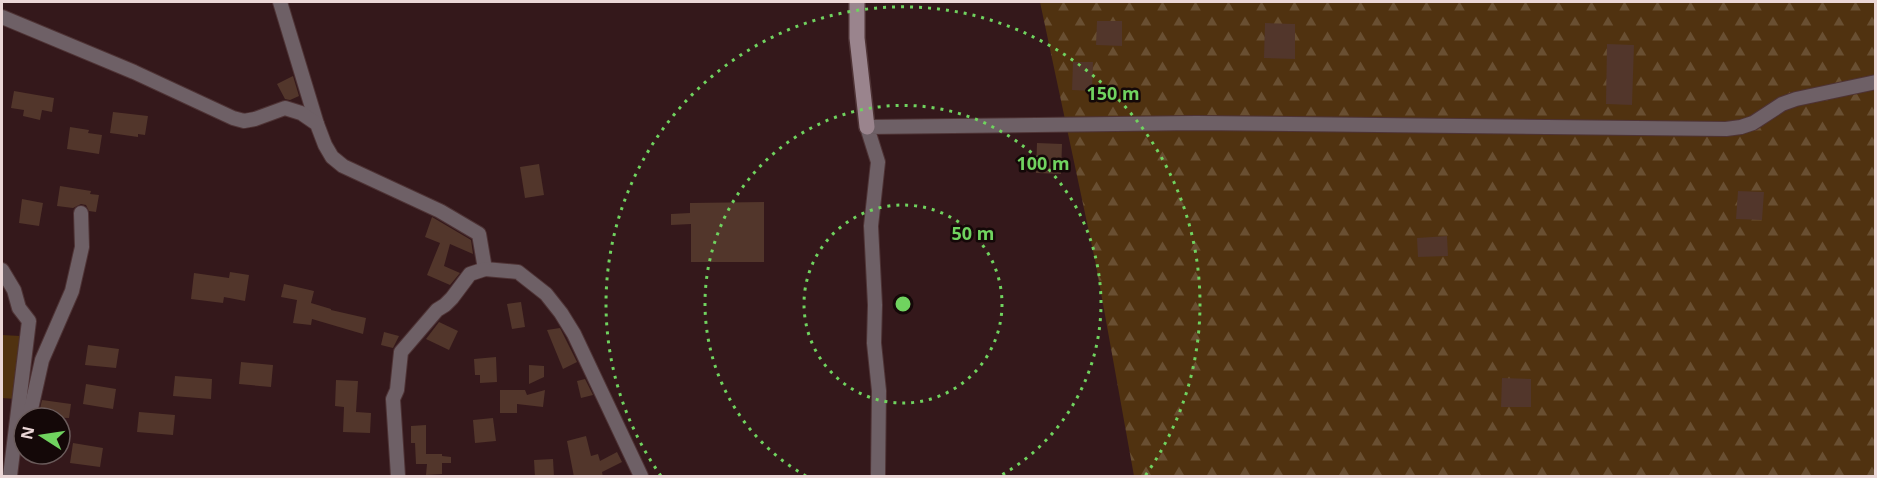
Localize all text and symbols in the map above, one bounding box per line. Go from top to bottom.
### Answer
text: 150 m [1086,81,1140,105]
text: 100 m [1016,151,1070,175]
text: 50 m [952,221,994,245]
centre of rings [893,294,913,314]
north arrow [12,406,72,466]
text: N [15,424,39,442]

